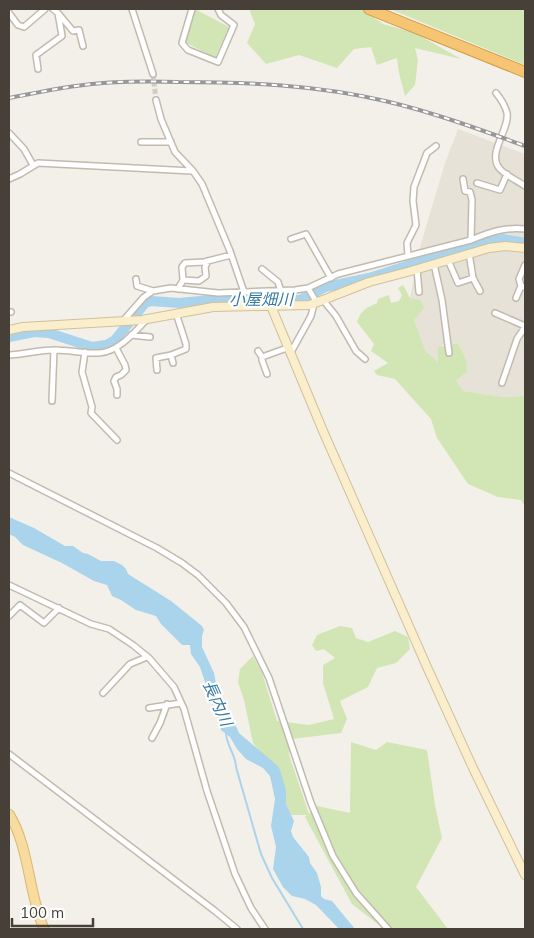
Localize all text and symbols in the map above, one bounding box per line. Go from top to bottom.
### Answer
water label: 小屋畑川 [229,289,295,309]
water label: 長内川 [199,677,238,731]
scale bar [12,896,94,928]
text: 100 m [20,903,64,922]

